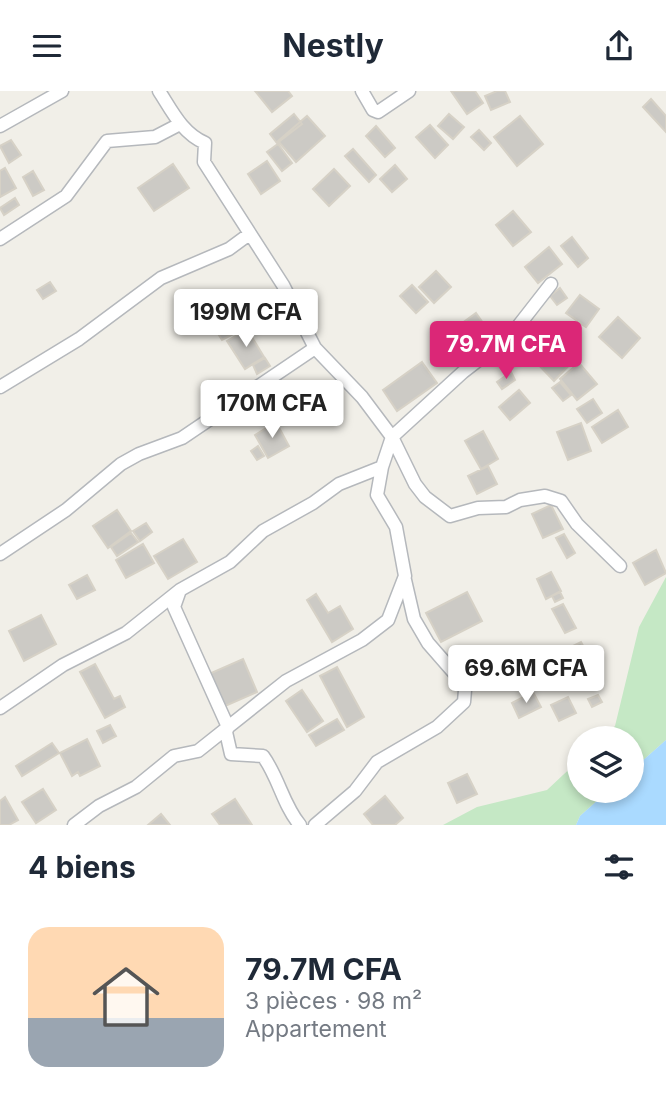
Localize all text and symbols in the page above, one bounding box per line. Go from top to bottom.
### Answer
text: Nestly [282,26,384,65]
icon: menu [28,27,66,65]
icon: share [600,27,638,65]
pin: 199M CFA [174,289,318,349]
text: 199M CFA [190,298,302,326]
pin: 79.7M CFA [426,321,586,381]
text: 79.7M CFA [446,330,566,358]
pin: 170M CFA [200,381,344,440]
text: 170M CFA [217,389,327,417]
pin: 69.6M CFA [446,645,606,705]
text: 69.6M CFA [464,654,588,682]
map controls [567,726,644,803]
button: layers [567,726,644,803]
icon: filters [600,848,638,886]
text: 4 biens [28,849,136,885]
text: 79.7M CFA [245,951,402,987]
icon: home [84,955,168,1039]
text: 3 pièces · 98 m² [245,987,422,1015]
text: Appartement [245,1015,387,1043]

